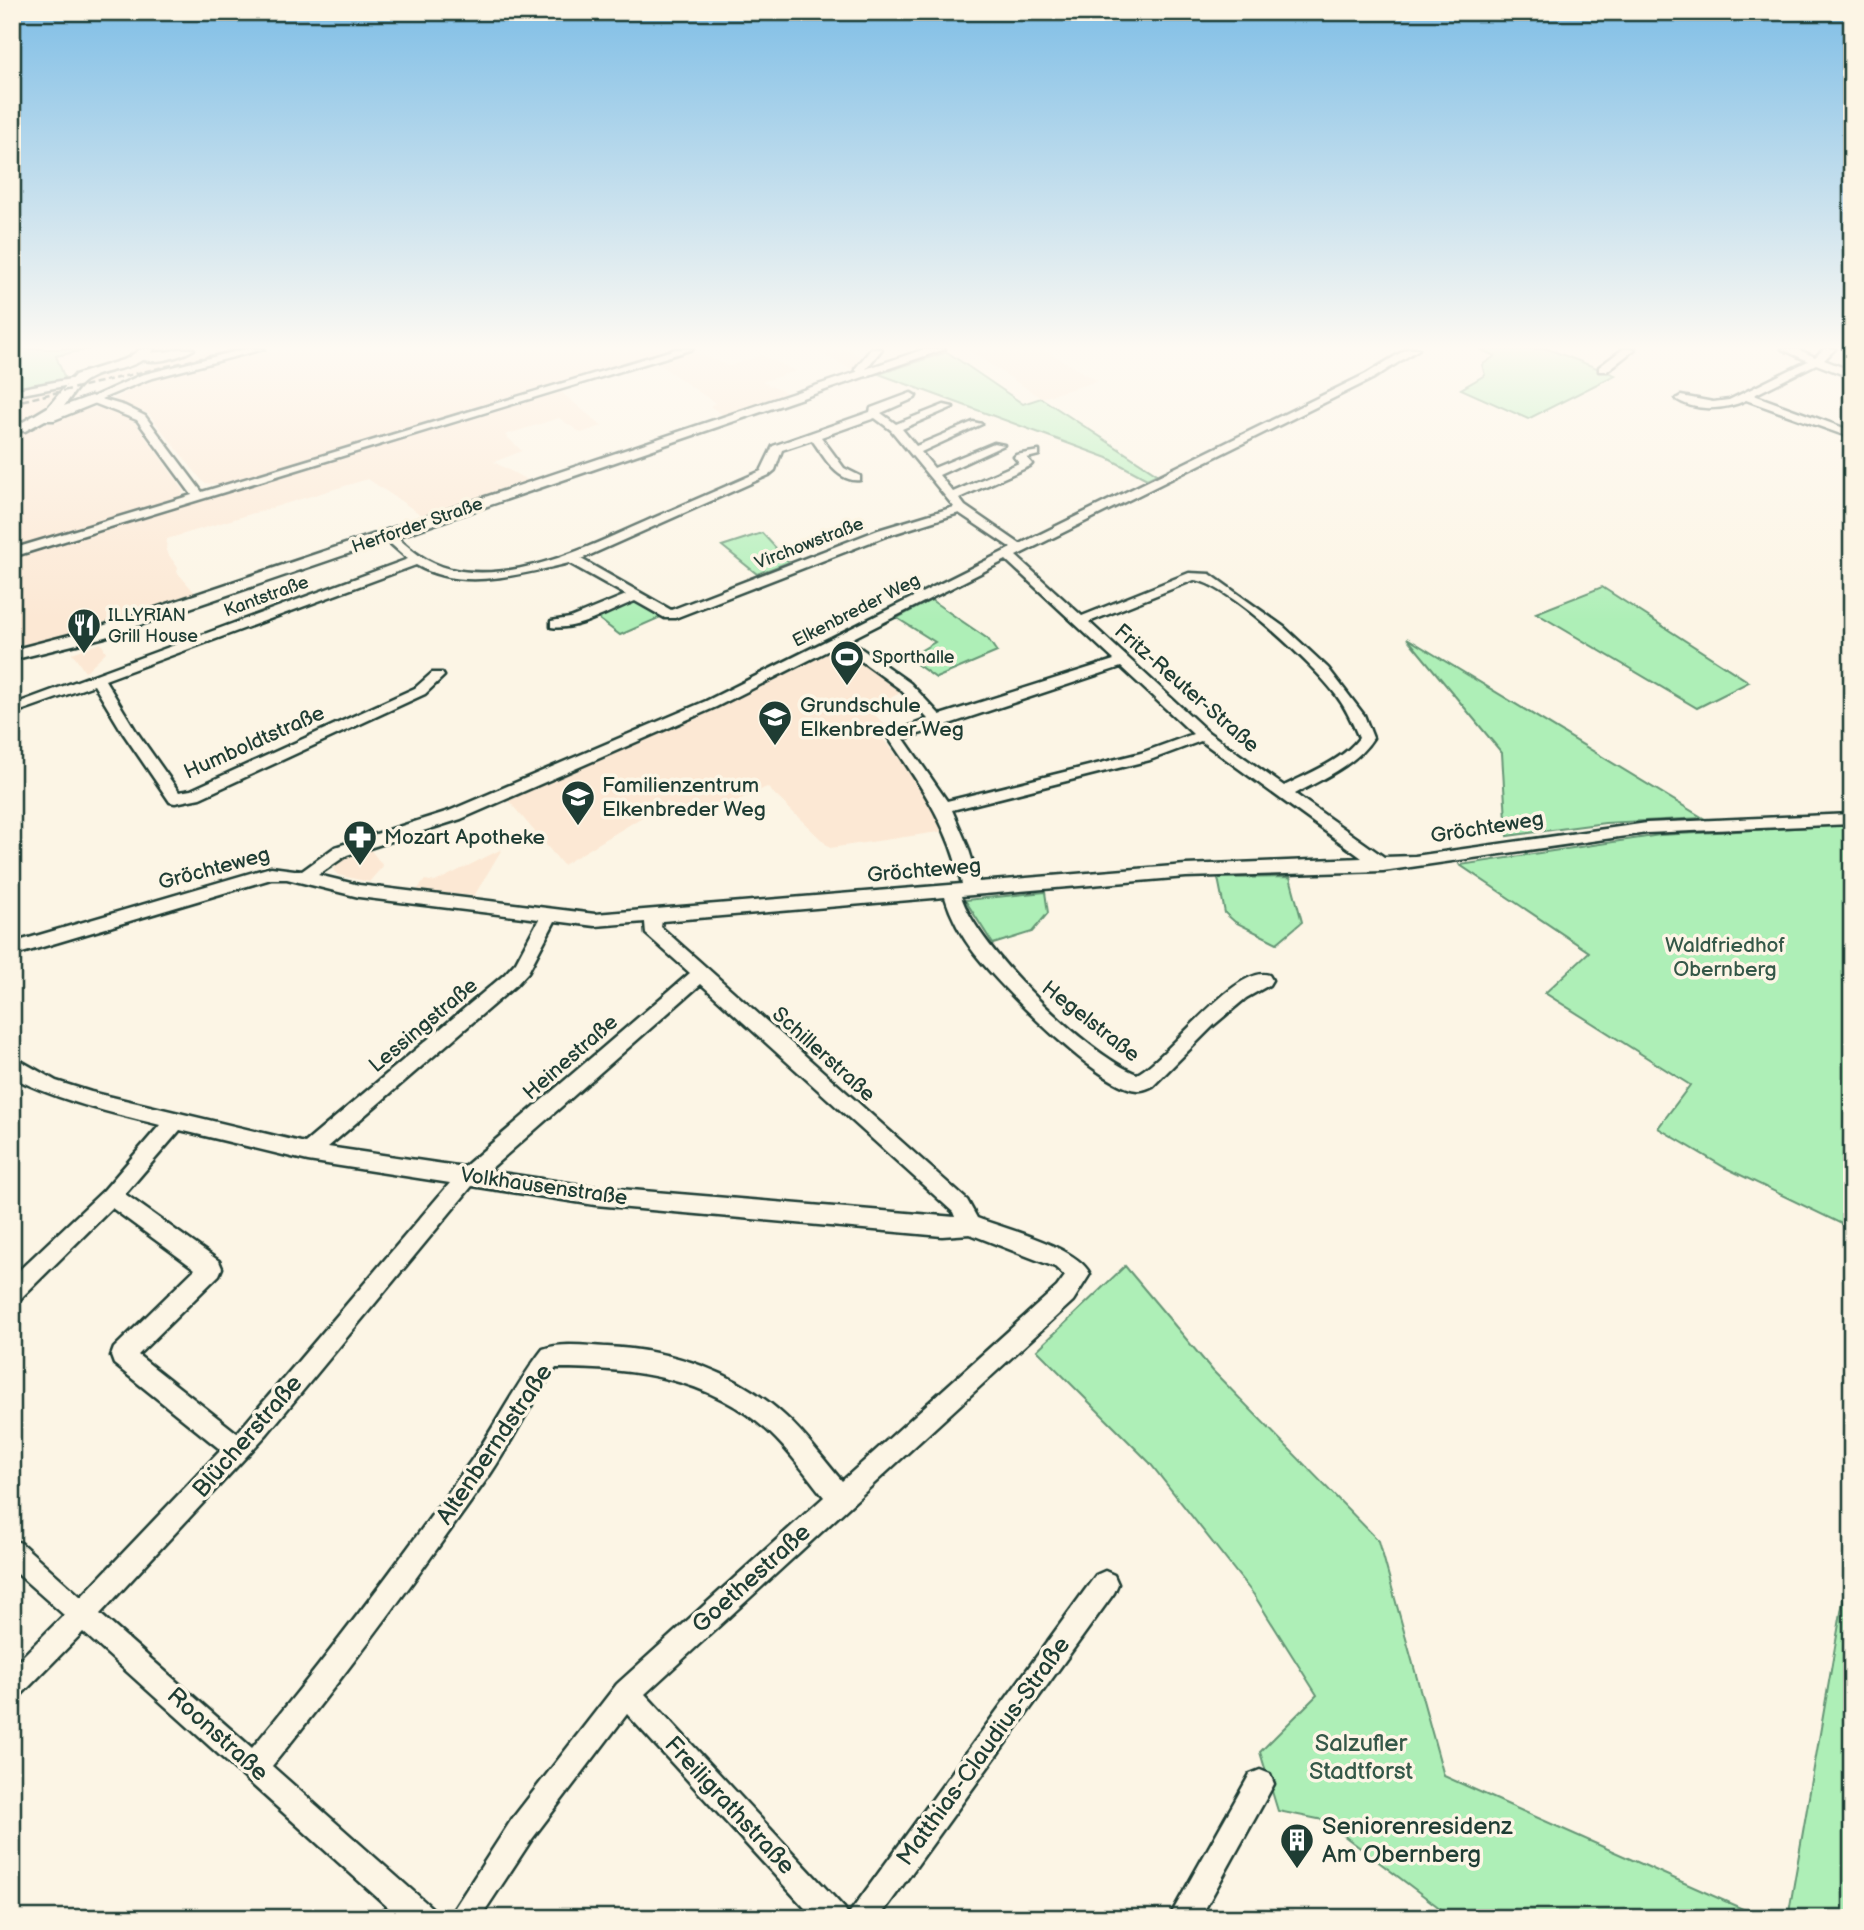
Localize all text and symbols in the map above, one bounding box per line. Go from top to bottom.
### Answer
street label: Herforder Straße [349,493,486,558]
street label: Virchowstraße [752,513,867,574]
street label: Elkenbreder Weg [789,569,924,652]
street label: Kantstraße [221,571,312,621]
place label: ILLYRIAN Grill House [108,605,198,647]
restaurant icon: ILLYRIAN Grill House [65,606,103,655]
street label: Fritz-Reuter-Straße [1109,619,1264,758]
sports icon: Sporthalle [828,638,866,687]
place label: Sporthalle [872,647,955,668]
place label: Grundschule Elkenbreder Weg [800,693,964,742]
school or university icon: Grundschule Elkenbreder Weg [756,698,794,747]
street label: Humboldtstraße [180,700,328,785]
place label: Familienzentrum Elkenbreder Weg [602,773,766,822]
school or university icon: Familienzentrum Elkenbreder Weg [559,778,597,827]
street label: Gröchteweg [1429,806,1545,849]
pharmacy icon: Mozart Apotheke [341,818,379,867]
place label: Mozart Apotheke [384,825,545,850]
street label: Gröchteweg [156,842,273,895]
street label: Gröchteweg [866,853,982,888]
park label: Waldfriedhof Obernberg [1665,933,1785,982]
street label: Lessingstraße [364,973,483,1078]
street label: Hegelstraße [1037,975,1145,1067]
street label: Schillerstraße [767,1002,880,1107]
street label: Heinestraße [518,1010,623,1105]
street label: Volkhausenstraße [459,1162,629,1211]
street label: Altenberndstraße [430,1359,559,1530]
street label: Blücherstraße [186,1369,308,1504]
street label: Goethestraße [686,1518,817,1639]
street label: Matthias-Claudius-Straße [891,1631,1076,1871]
street label: Roonstraße [161,1681,274,1787]
park label: Salzufler Stadtforst [1309,1729,1414,1786]
street label: Freiligrathstraße [658,1730,801,1880]
place label: Seniorenresidenz Am Obernberg [1322,1812,1513,1869]
building icon: Seniorenresidenz Am Obernberg [1278,1821,1316,1870]

